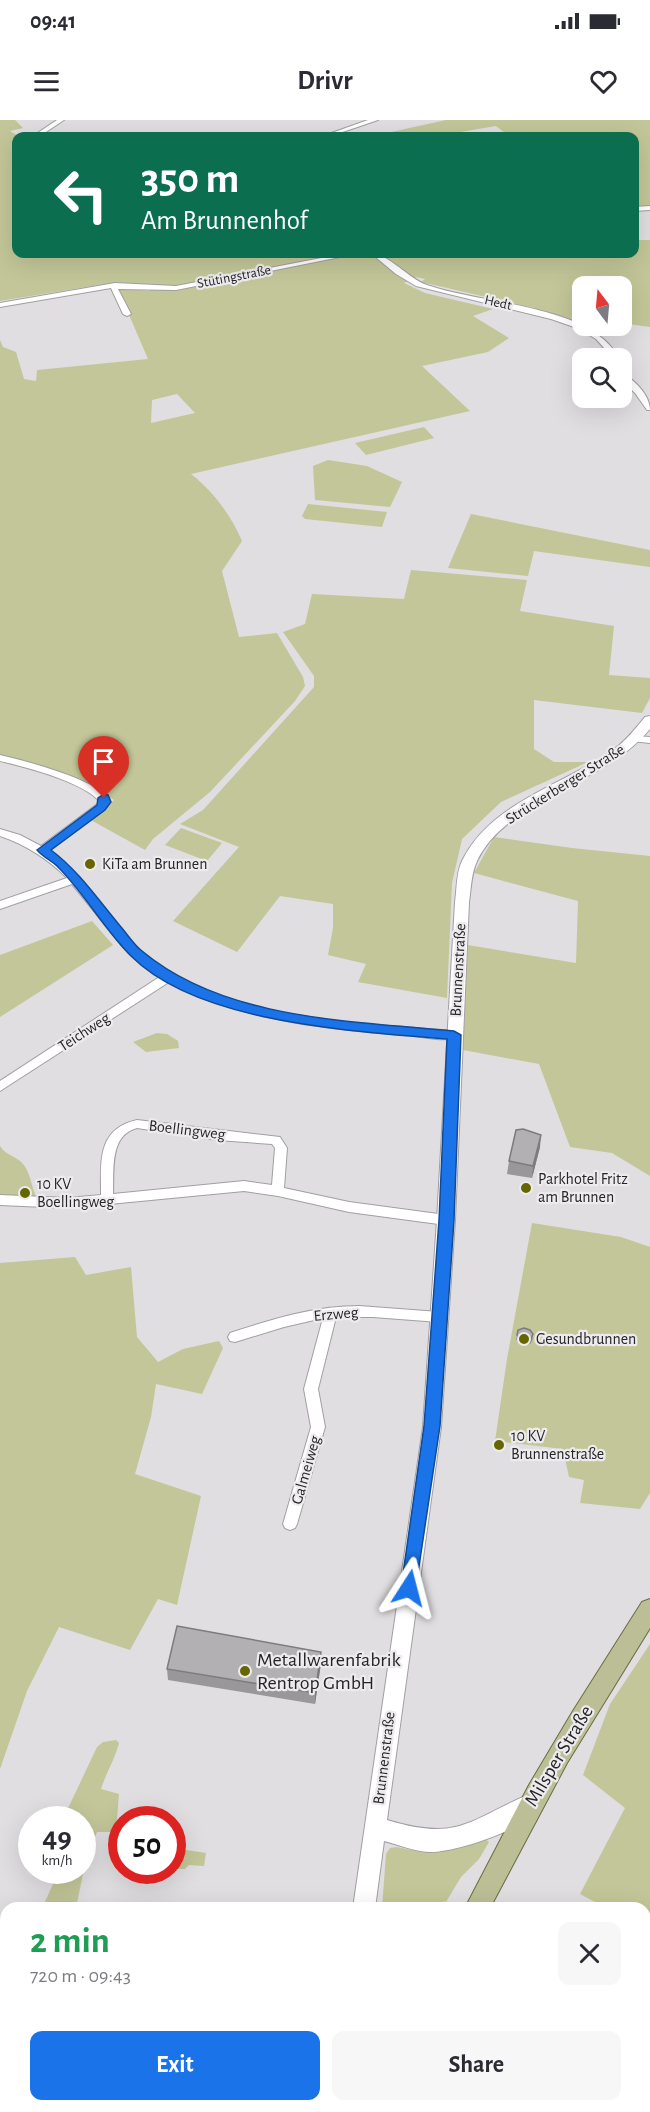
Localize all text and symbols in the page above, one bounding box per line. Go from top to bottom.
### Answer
text: 09:41 [30,10,76,32]
icon: menu [30,65,63,98]
icon: heart [587,65,620,98]
text: Drivr [297,67,353,94]
icon: left [42,156,120,234]
text: 350 m [141,158,239,200]
text: Am Brunnenhof [141,207,308,234]
street label: Stütingstraße [196,263,272,291]
north arrow [572,276,632,336]
map controls [572,276,632,408]
street label: Hedt [483,293,513,313]
button: search [572,348,632,408]
pin [78,736,129,798]
street label: Strückerberger Straße [503,741,627,827]
icon: arrive [87,745,120,778]
place label: KiTa am Brunnen [102,856,207,872]
marker: KiTa am Brunnen [83,857,97,871]
street label: Brunnenstraße [448,923,468,1017]
street label: Teichweg [55,1009,113,1054]
street label: Boellingweg [148,1117,226,1143]
place label: Parkhotel Fritz am Brunnen [538,1171,628,1205]
place label: 10 KV Boellingweg [37,1176,114,1210]
marker: Parkhotel Fritz am Brunnen [519,1181,533,1195]
marker: 10 KV Boellingweg [18,1186,32,1200]
street label: Erzweg [313,1304,359,1324]
place label: Gesundbrunnen [536,1331,636,1347]
marker: Gesundbrunnen [517,1332,531,1346]
place label: 10 KV Brunnenstraße [511,1428,604,1462]
street label: Galmeiweg [289,1434,323,1506]
marker: 10 KV Brunnenstraße [492,1438,506,1452]
position arrow [377,1556,441,1620]
place label: Metallwarenfabrik Rentrop GmbH [257,1650,401,1693]
marker: Metallwarenfabrik Rentrop GmbH [238,1664,252,1678]
street label: Milsper Straße [521,1702,597,1810]
street label: Brunnenstraße [370,1711,398,1805]
speed limit sign: 50 [108,1806,186,1884]
text: 49 [42,1823,72,1853]
text: km/h [42,1853,72,1868]
button: close [558,1922,621,1985]
text: 2 min [30,1923,110,1959]
text: 720 m · 09:43 [30,1966,131,1986]
button: Exit [30,2031,320,2100]
button: Share [332,2031,621,2100]

